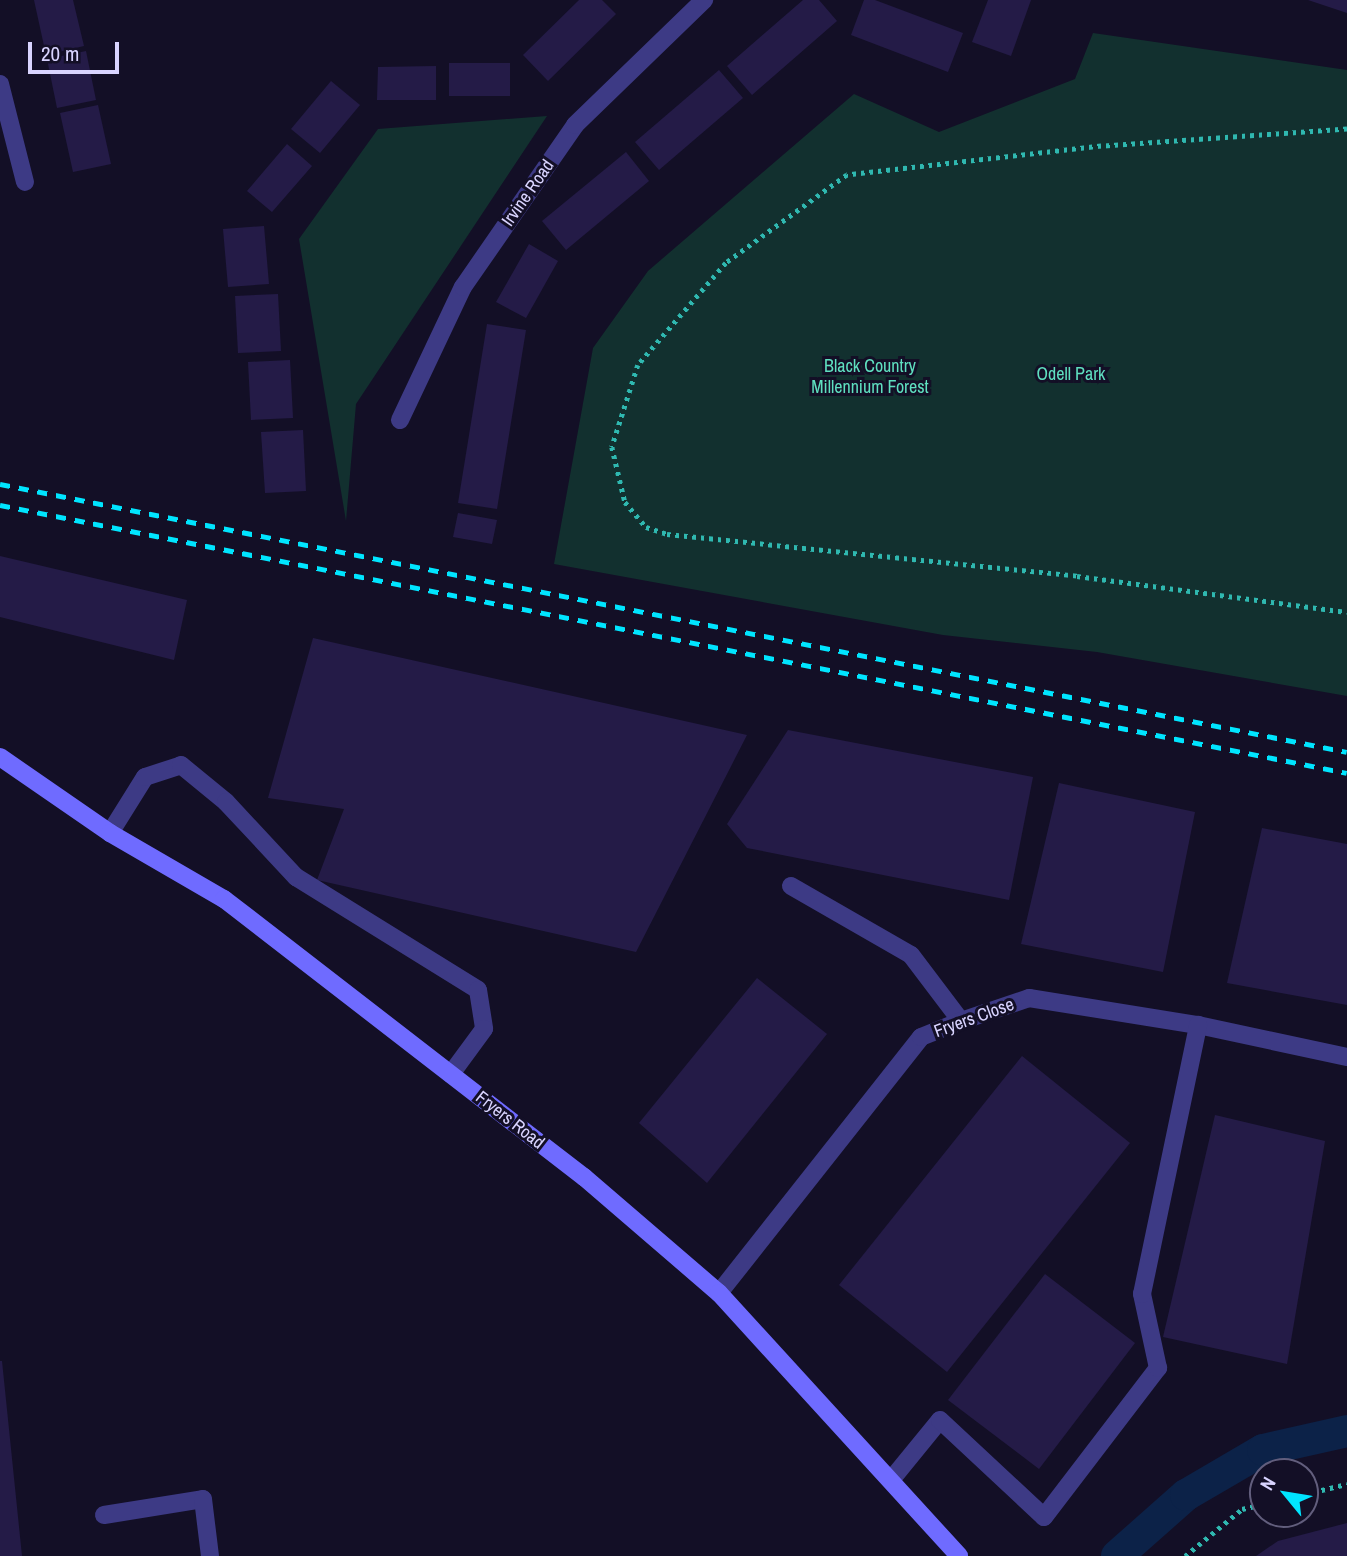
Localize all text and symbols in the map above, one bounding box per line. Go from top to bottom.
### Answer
scale bar [32,28,122,72]
text: 20 m [41,39,79,68]
street label: Irvine Road [497,156,559,230]
park label: Black Country Millennium Forest [811,356,929,398]
park label: Odell Park [1037,363,1105,385]
street label: Fryers Close [931,994,1017,1042]
street label: Fryers Road [471,1086,549,1154]
north arrow [1249,1458,1319,1528]
text: N [1253,1472,1282,1495]

